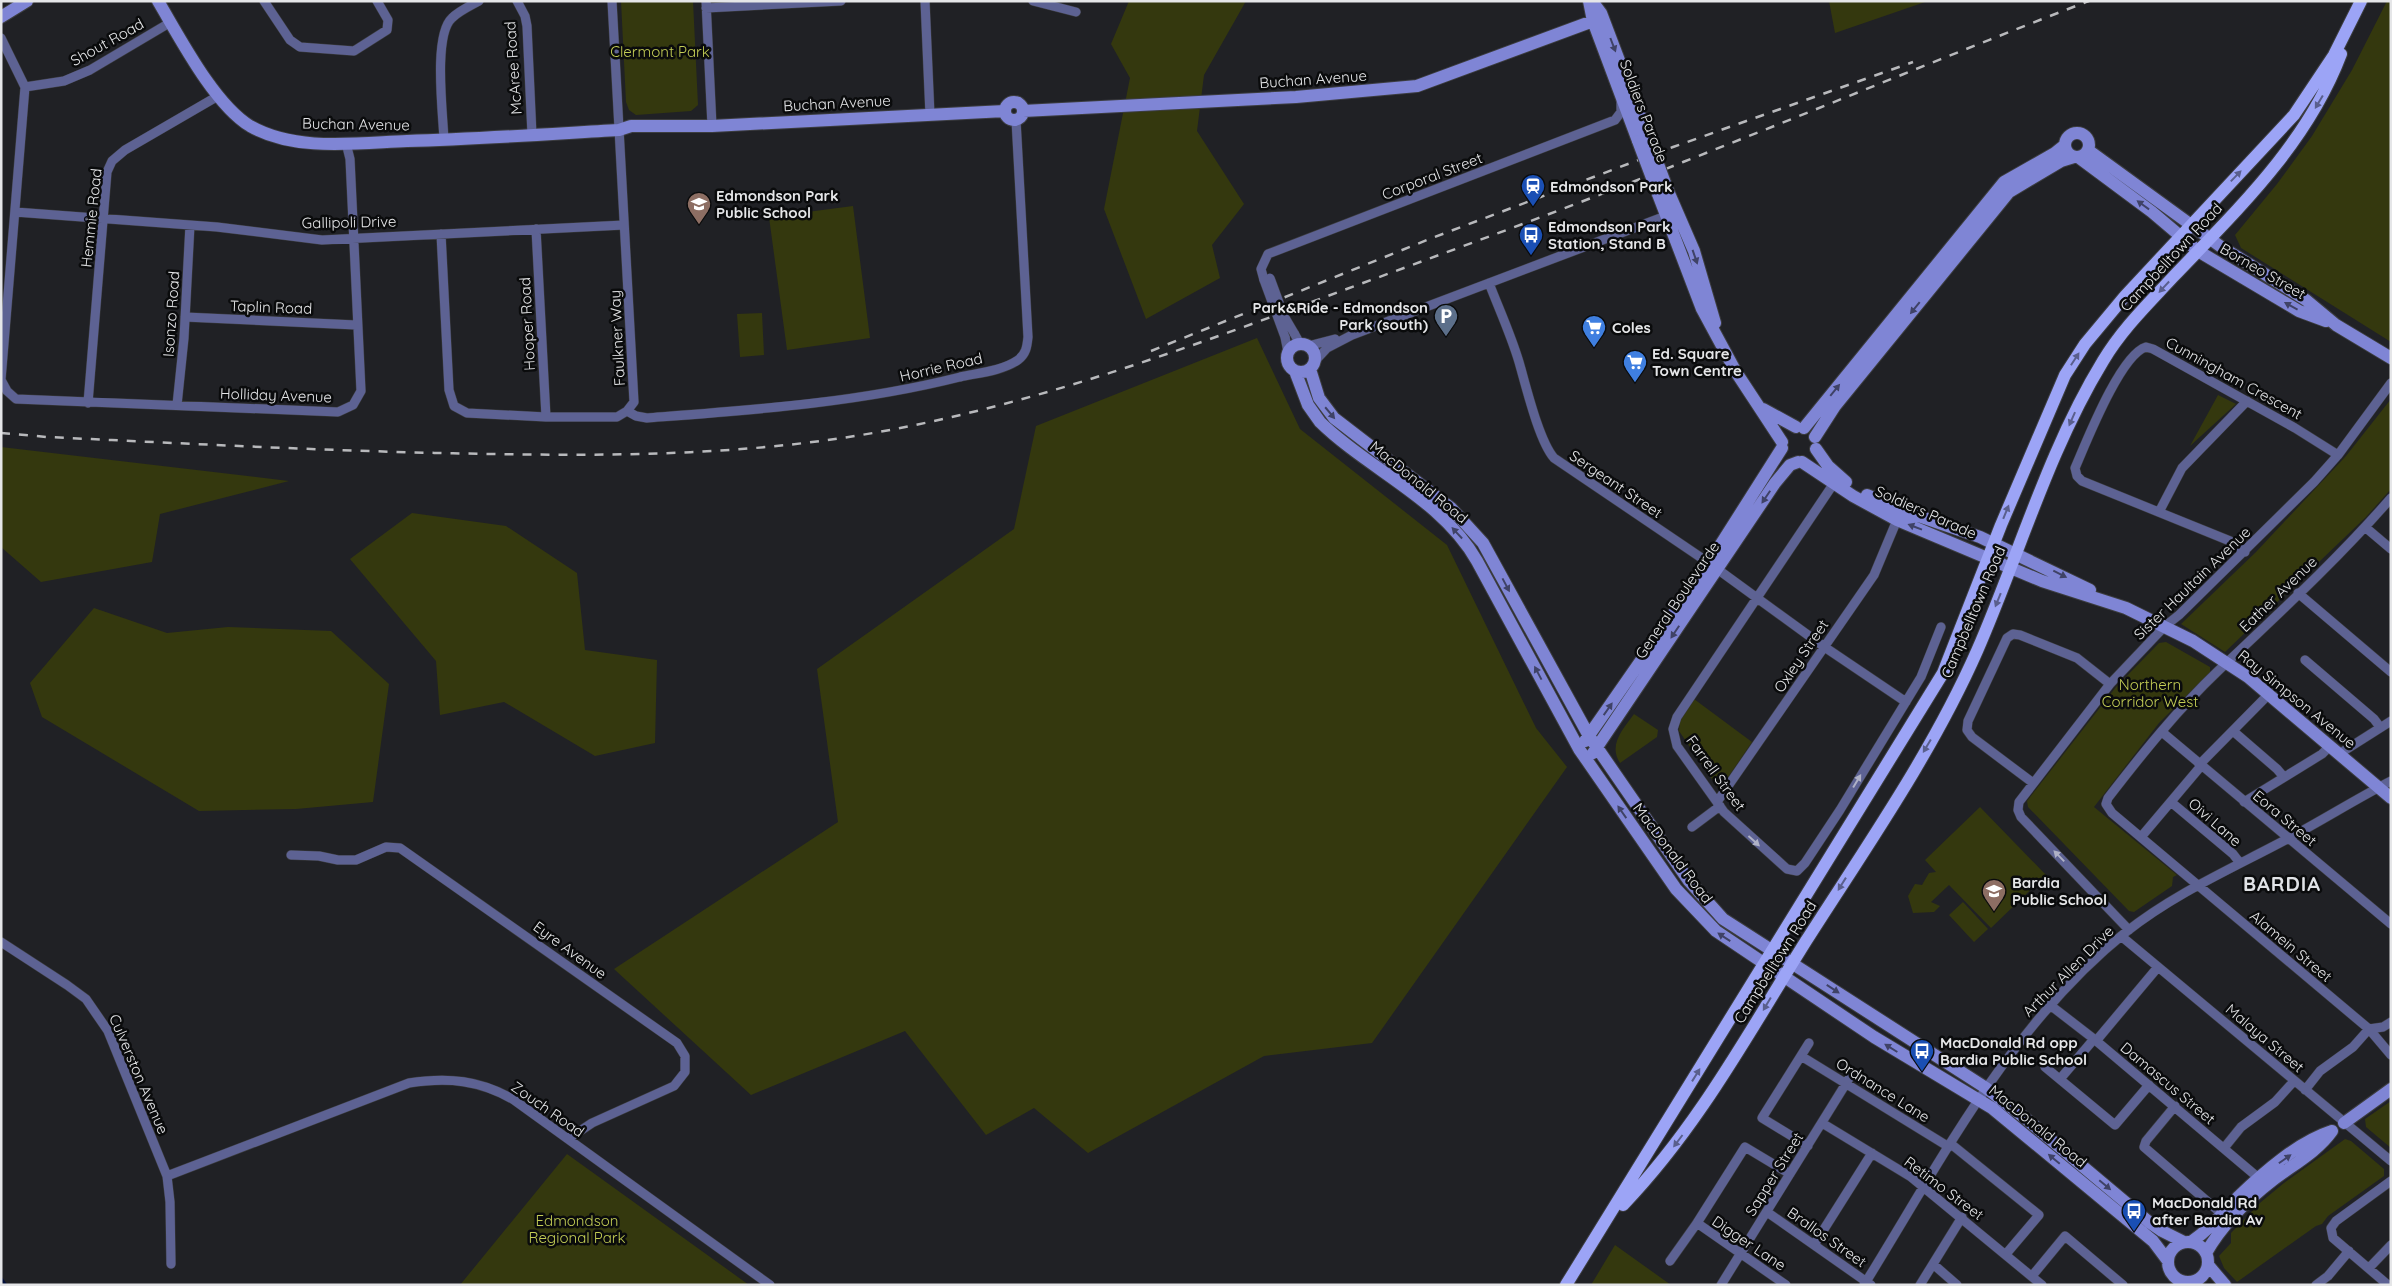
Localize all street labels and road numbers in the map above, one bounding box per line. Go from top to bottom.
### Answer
street label: Shout Road [67,14,147,70]
street label: McAree Road [500,21,526,115]
street label: Soldiers Parade [1616,57,1672,165]
street label: Buchan Avenue [1259,66,1367,92]
street label: Buchan Avenue [783,91,891,115]
street label: Buchan Avenue [302,114,410,134]
street label: Corporal Street [1379,148,1485,204]
street label: Hemmie Road [76,167,106,269]
street label: Campbelltown Road [2116,199,2226,315]
street label: Gallipoli Drive [301,212,397,232]
street label: Borneo Street [2217,239,2309,303]
street label: Isonzo Road [159,270,183,358]
street label: Hooper Road [515,277,539,371]
street label: Faulkner Way [605,290,629,386]
street label: Taplin Road [229,296,313,318]
street label: Cunningham Crescent [2162,333,2306,423]
street label: Horrie Road [898,348,984,386]
street label: Holliday Avenue [220,384,332,406]
street label: MacDonald Road [1366,437,1472,527]
street label: Sergeant Street [1566,446,1666,522]
street label: Soldiers Parade [1872,481,1980,543]
street label: Sister Haultain Avenue [2130,522,2254,644]
street label: General Boulevarde [1631,538,1723,662]
street label: Campbelltown Road [1937,543,2009,681]
street label: Eather Avenue [2235,552,2321,636]
street label: Oxley Street [1770,616,1832,696]
street label: Ray Simpson Avenue [2234,646,2360,752]
street label: Farrell Street [1682,731,1750,815]
street label: Eora Street [2249,786,2321,850]
street label: Oivi Lane [2185,794,2245,850]
street label: MacDonald Road [1629,799,1717,907]
street label: Campbelltown Road [1729,897,1821,1027]
street label: Alamein Street [2246,906,2336,986]
street label: Eyre Avenue [530,917,610,983]
street label: Arthur Allen Drive [2018,921,2118,1021]
street label: Malaya Street [2222,1000,2308,1076]
street label: Culverston Avenue [105,1011,173,1137]
street label: Damascus Street [2117,1038,2219,1128]
street label: Ordnance Lane [1833,1054,1933,1126]
street label: Zouch Road [508,1077,588,1141]
street label: MacDonald Road [1985,1081,2091,1171]
street label: Sapper Street [1741,1129,1807,1219]
street label: Retimo Street [1901,1152,1987,1224]
street label: Brallos Street [1784,1203,1870,1271]
street label: Digger Lane [1708,1211,1790,1275]

